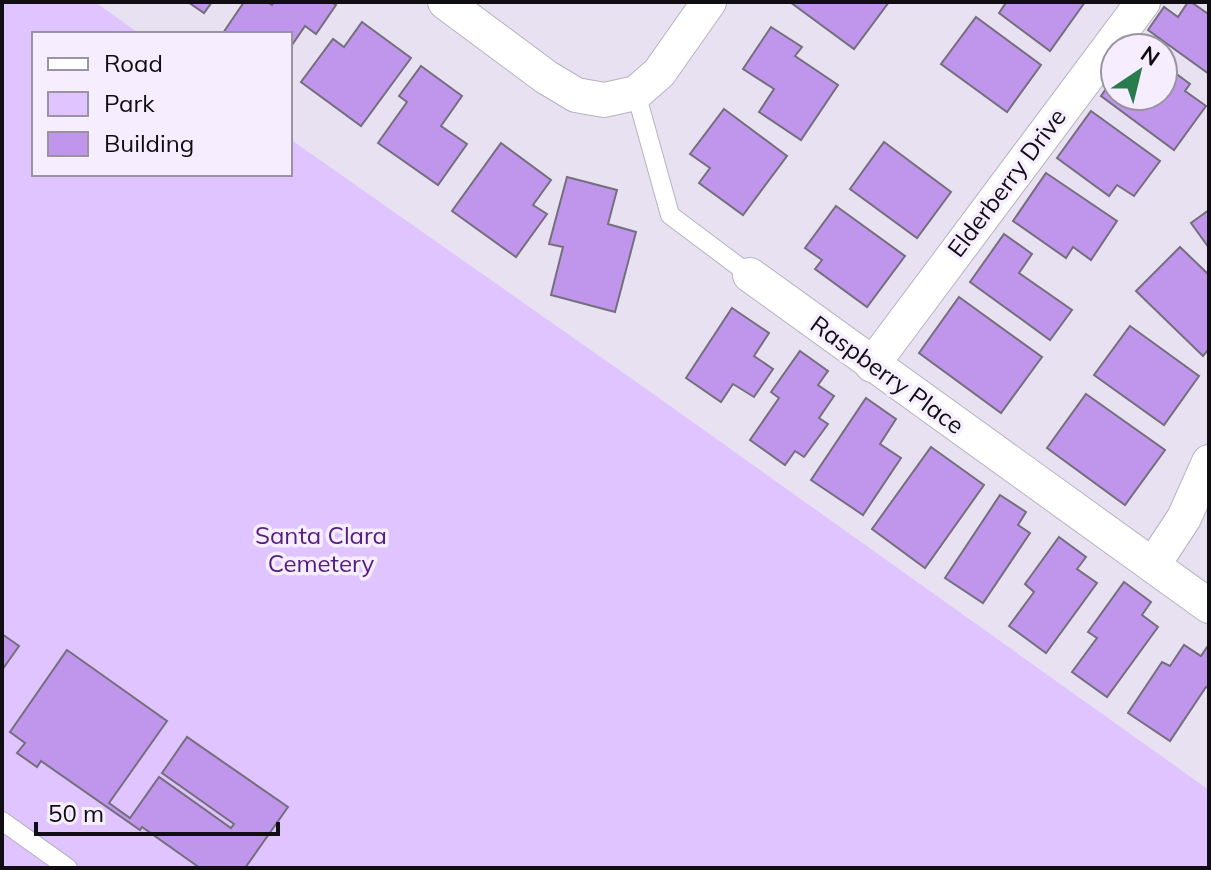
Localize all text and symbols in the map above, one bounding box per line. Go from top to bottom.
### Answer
legend [32,32,292,176]
north arrow [1099,32,1179,112]
text: N [1136,39,1165,72]
text: Road [104,48,163,78]
text: Park [104,88,155,118]
street label: Elderberry Drive [940,102,1072,263]
text: Building [104,128,194,158]
street label: Raspberry Place [805,308,970,440]
park label: Santa Clara Cemetery [255,520,387,578]
scale bar [36,786,278,836]
text: 50 m [48,798,104,828]

